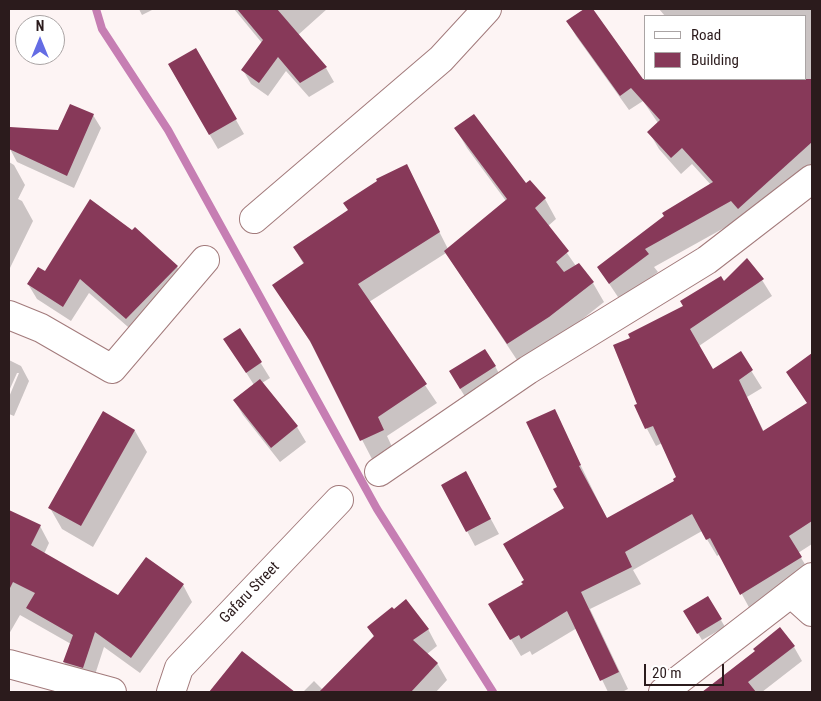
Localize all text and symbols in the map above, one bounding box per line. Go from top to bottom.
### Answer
north arrow [15,15,65,65]
legend [644,15,806,80]
text: N [36,18,44,34]
text: Road [691,26,721,44]
text: Building [691,51,739,69]
street label: Gafaru Street [216,559,284,627]
scale bar [646,654,726,686]
text: 20 m [652,664,682,682]

